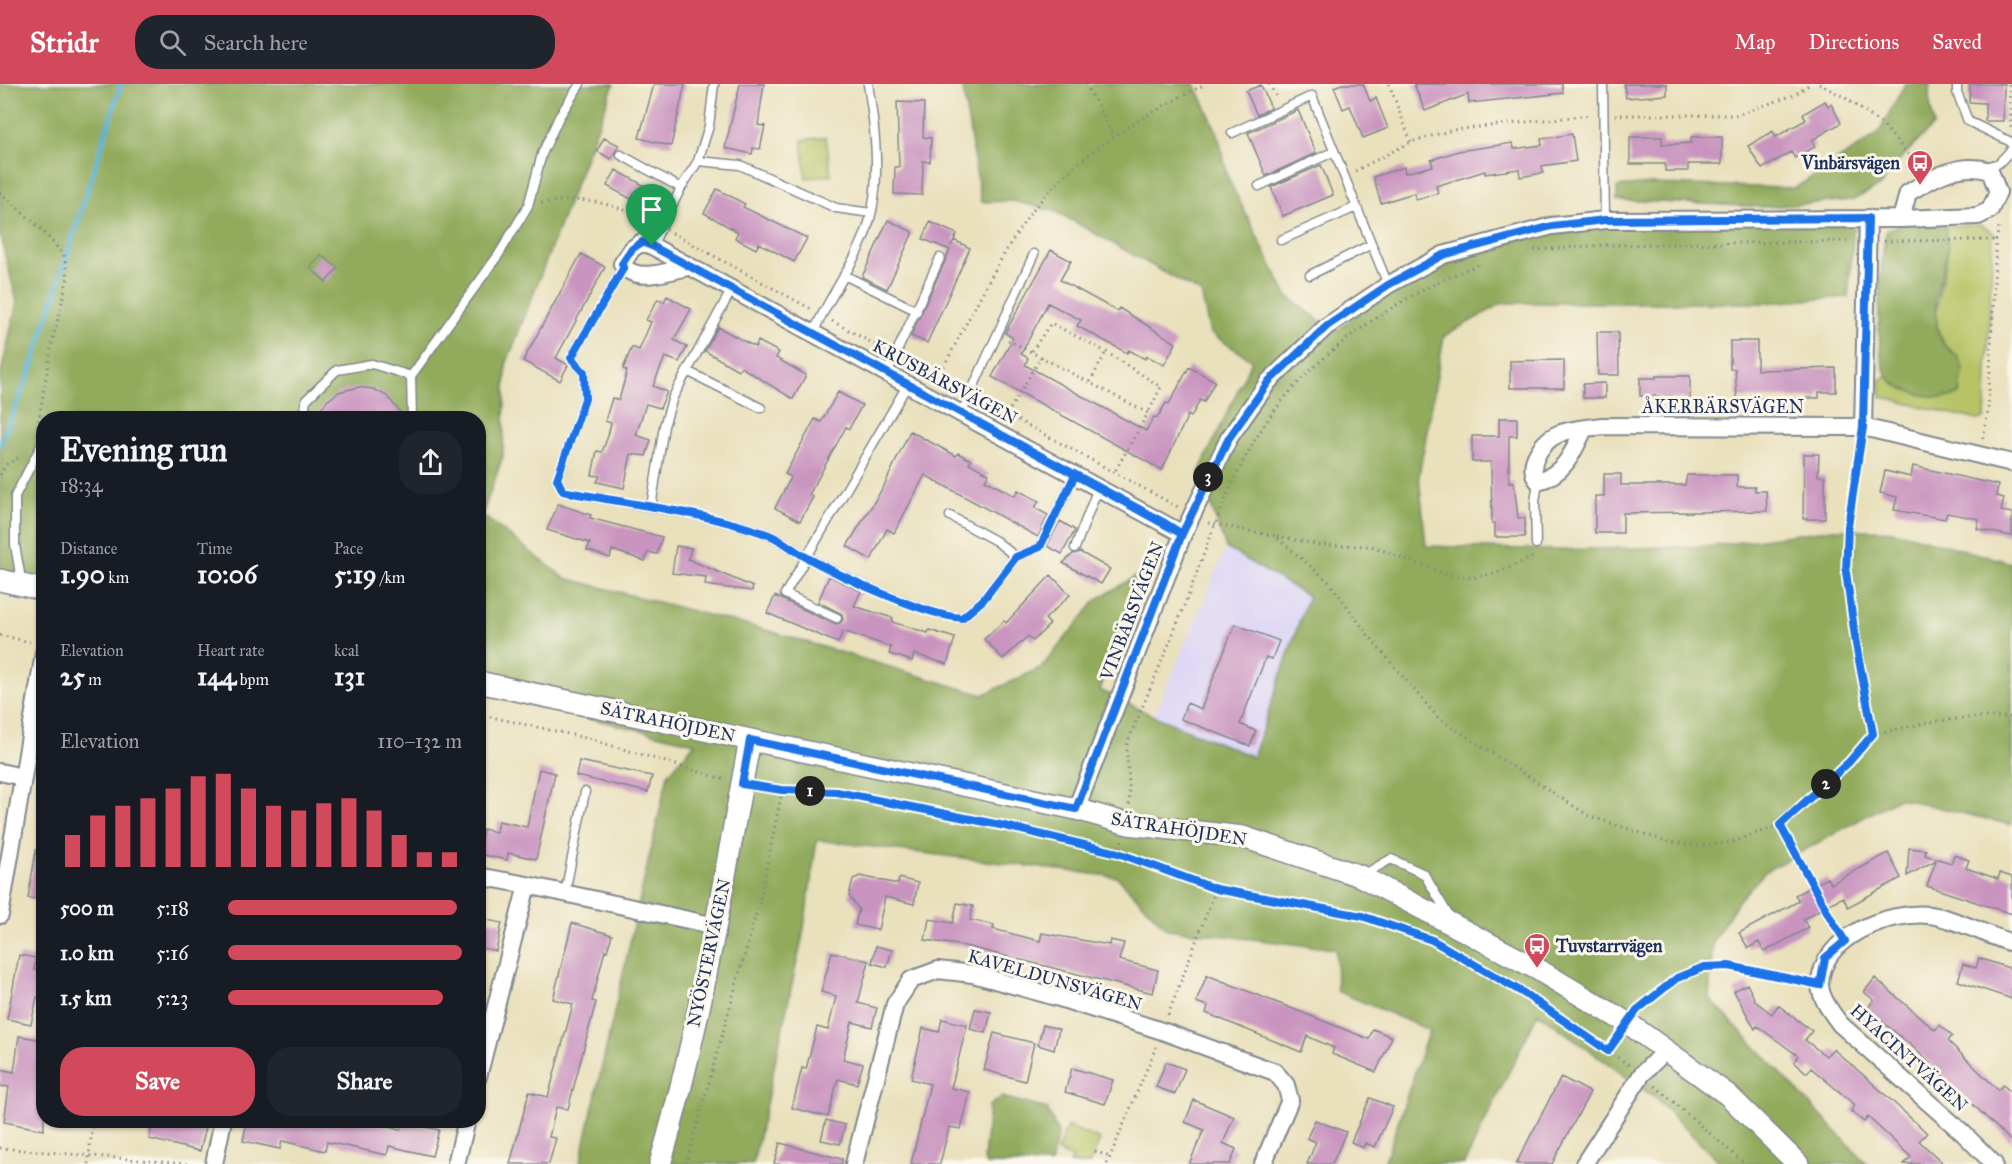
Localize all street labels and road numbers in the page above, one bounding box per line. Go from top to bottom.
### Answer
street label: KRUSBÄRSVÄGEN [869,335,1021,429]
street label: ÅKERBÄRSVÄGEN [1641,396,1804,418]
street label: VINBÄRSVÄGEN [1095,538,1169,684]
street label: SÄTRAHÖJDEN [598,696,738,748]
street label: SÄTRAHÖJDEN [1109,806,1249,852]
street label: NYÖSTERVÄGEN [682,876,736,1029]
street label: KAVELDUNSVÄGEN [965,945,1145,1015]
street label: HYACINTVÄGEN [1846,999,1972,1117]

